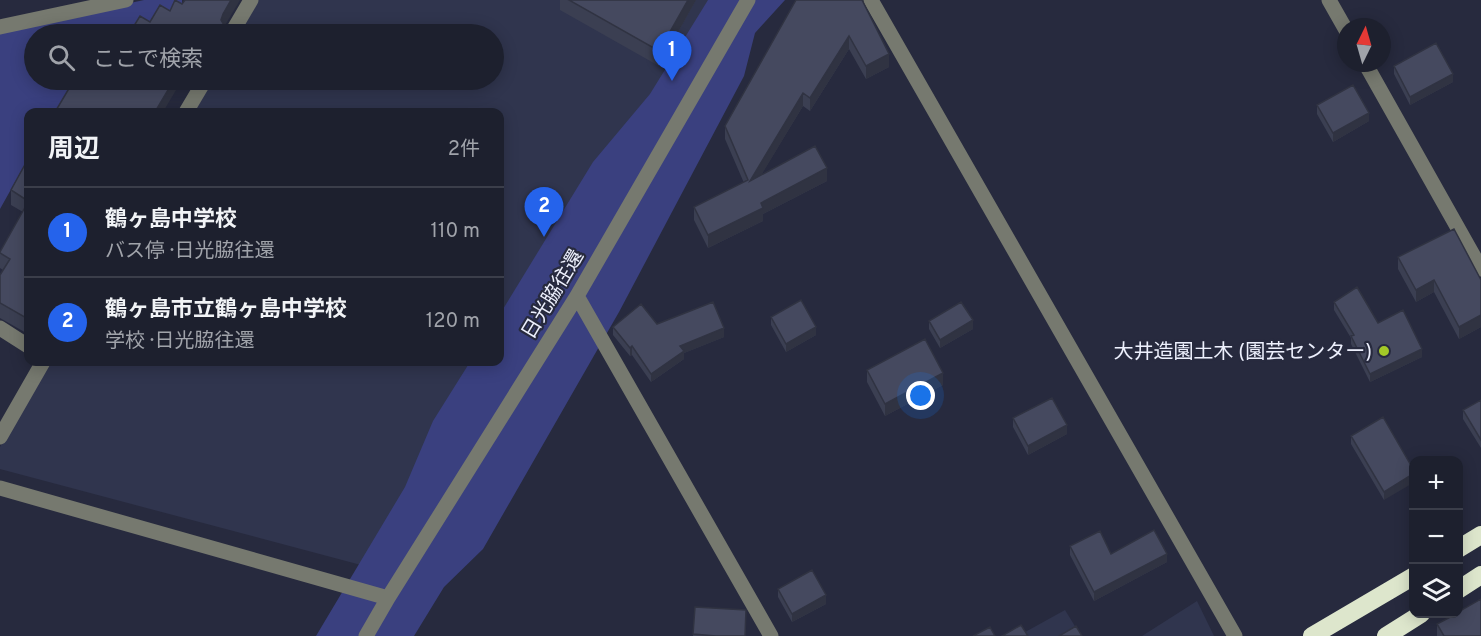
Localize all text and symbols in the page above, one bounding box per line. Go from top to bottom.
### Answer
north arrow [1337,18,1391,72]
search box [24,24,504,90]
pin: 1 [652,32,692,81]
icon: search [45,41,78,74]
text: ここで検索 [93,47,203,74]
text: 周辺 [48,134,100,167]
text: 2件 [448,137,480,163]
pin: 2 [524,188,564,237]
text: 鶴ヶ島中学校 [105,207,237,234]
text: 1 [64,219,72,245]
text: 110 m [431,219,480,245]
text: バス停 · 日光脇往還 [105,239,274,265]
street label: 日光脇往還 [517,245,591,345]
text: 鶴ヶ島市立鶴ヶ島中学校 [105,297,347,324]
text: 2 [61,309,74,335]
text: 120 m [426,309,480,335]
text: 学校 · 日光脇往還 [105,329,254,355]
place label: 大井造園土木 (園芸センター) [1114,340,1372,366]
marker: 大井造園土木 (園芸センター) [1377,344,1391,358]
your location [906,381,935,410]
map controls [1409,456,1463,618]
button: + [1409,456,1463,510]
button: − [1409,510,1463,564]
button: layers [1409,564,1463,618]

